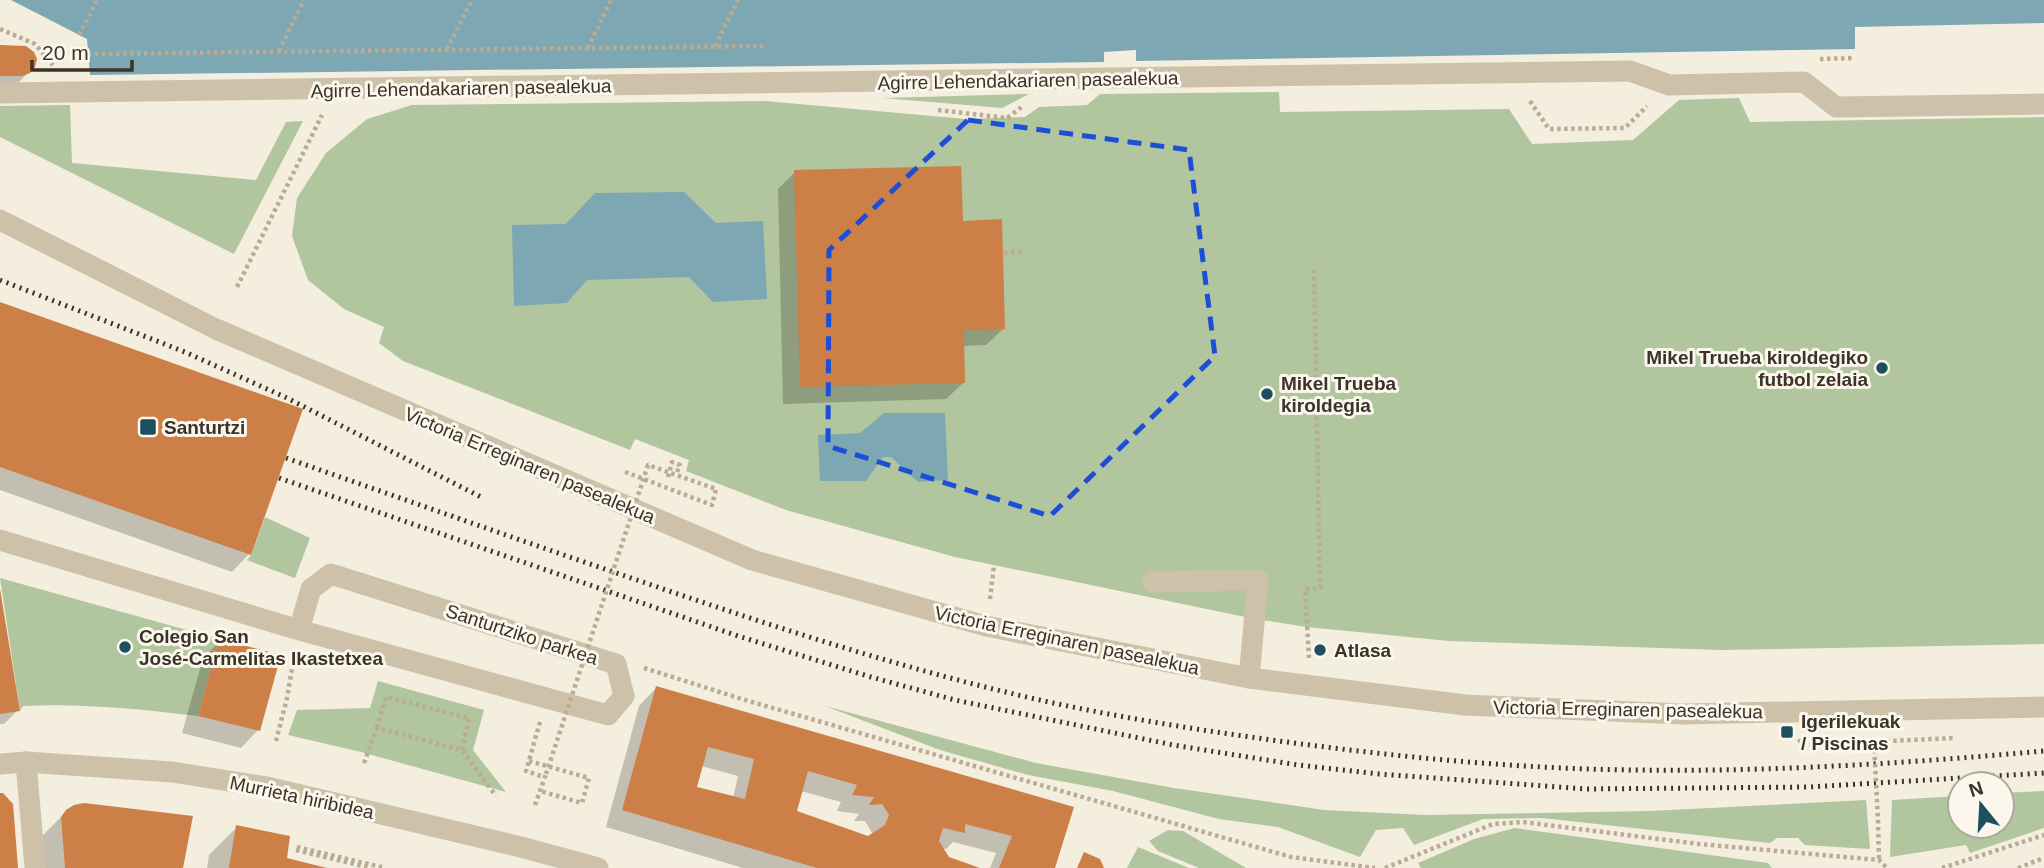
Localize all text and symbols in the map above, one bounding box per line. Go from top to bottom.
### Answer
scale bar [32,28,131,72]
text: 20 m [42,41,89,64]
street label: Agirre Lehendakariaren pasealekua [877,67,1179,94]
street label: Agirre Lehendakariaren pasealekua [310,75,612,102]
place label: Mikel Trueba kiroldegiko futbol zelaia [1646,347,1868,390]
marker: Mikel Trueba kiroldegiko futbol zelaia [1874,360,1890,376]
place label: Mikel Trueba kiroldegia [1281,373,1397,416]
marker: Mikel Trueba kiroldegia [1259,386,1275,402]
street label: Victoria Erreginaren pasealekua [401,403,659,528]
marker: Santurtzi [138,417,158,437]
place label: Santurtzi [164,417,245,438]
street label: Santurtziko parkea [443,600,601,669]
street label: Victoria Erreginaren pasealekua [933,602,1202,679]
place label: Colegio San José-Carmelitas Ikastetxea [139,626,383,669]
marker: Colegio San José-Carmelitas Ikastetxea [117,639,133,655]
place label: Atlasa [1334,640,1391,661]
marker: Atlasa [1312,642,1328,658]
street label: Victoria Erreginaren pasealekua [1493,697,1764,722]
place label: Igerilekuak / Piscinas [1801,711,1901,754]
marker: Igerilekuak / Piscinas [1779,724,1795,740]
north arrow [1946,770,2016,840]
street label: Murrieta hiribidea [228,772,376,823]
text: N [1966,777,1986,801]

